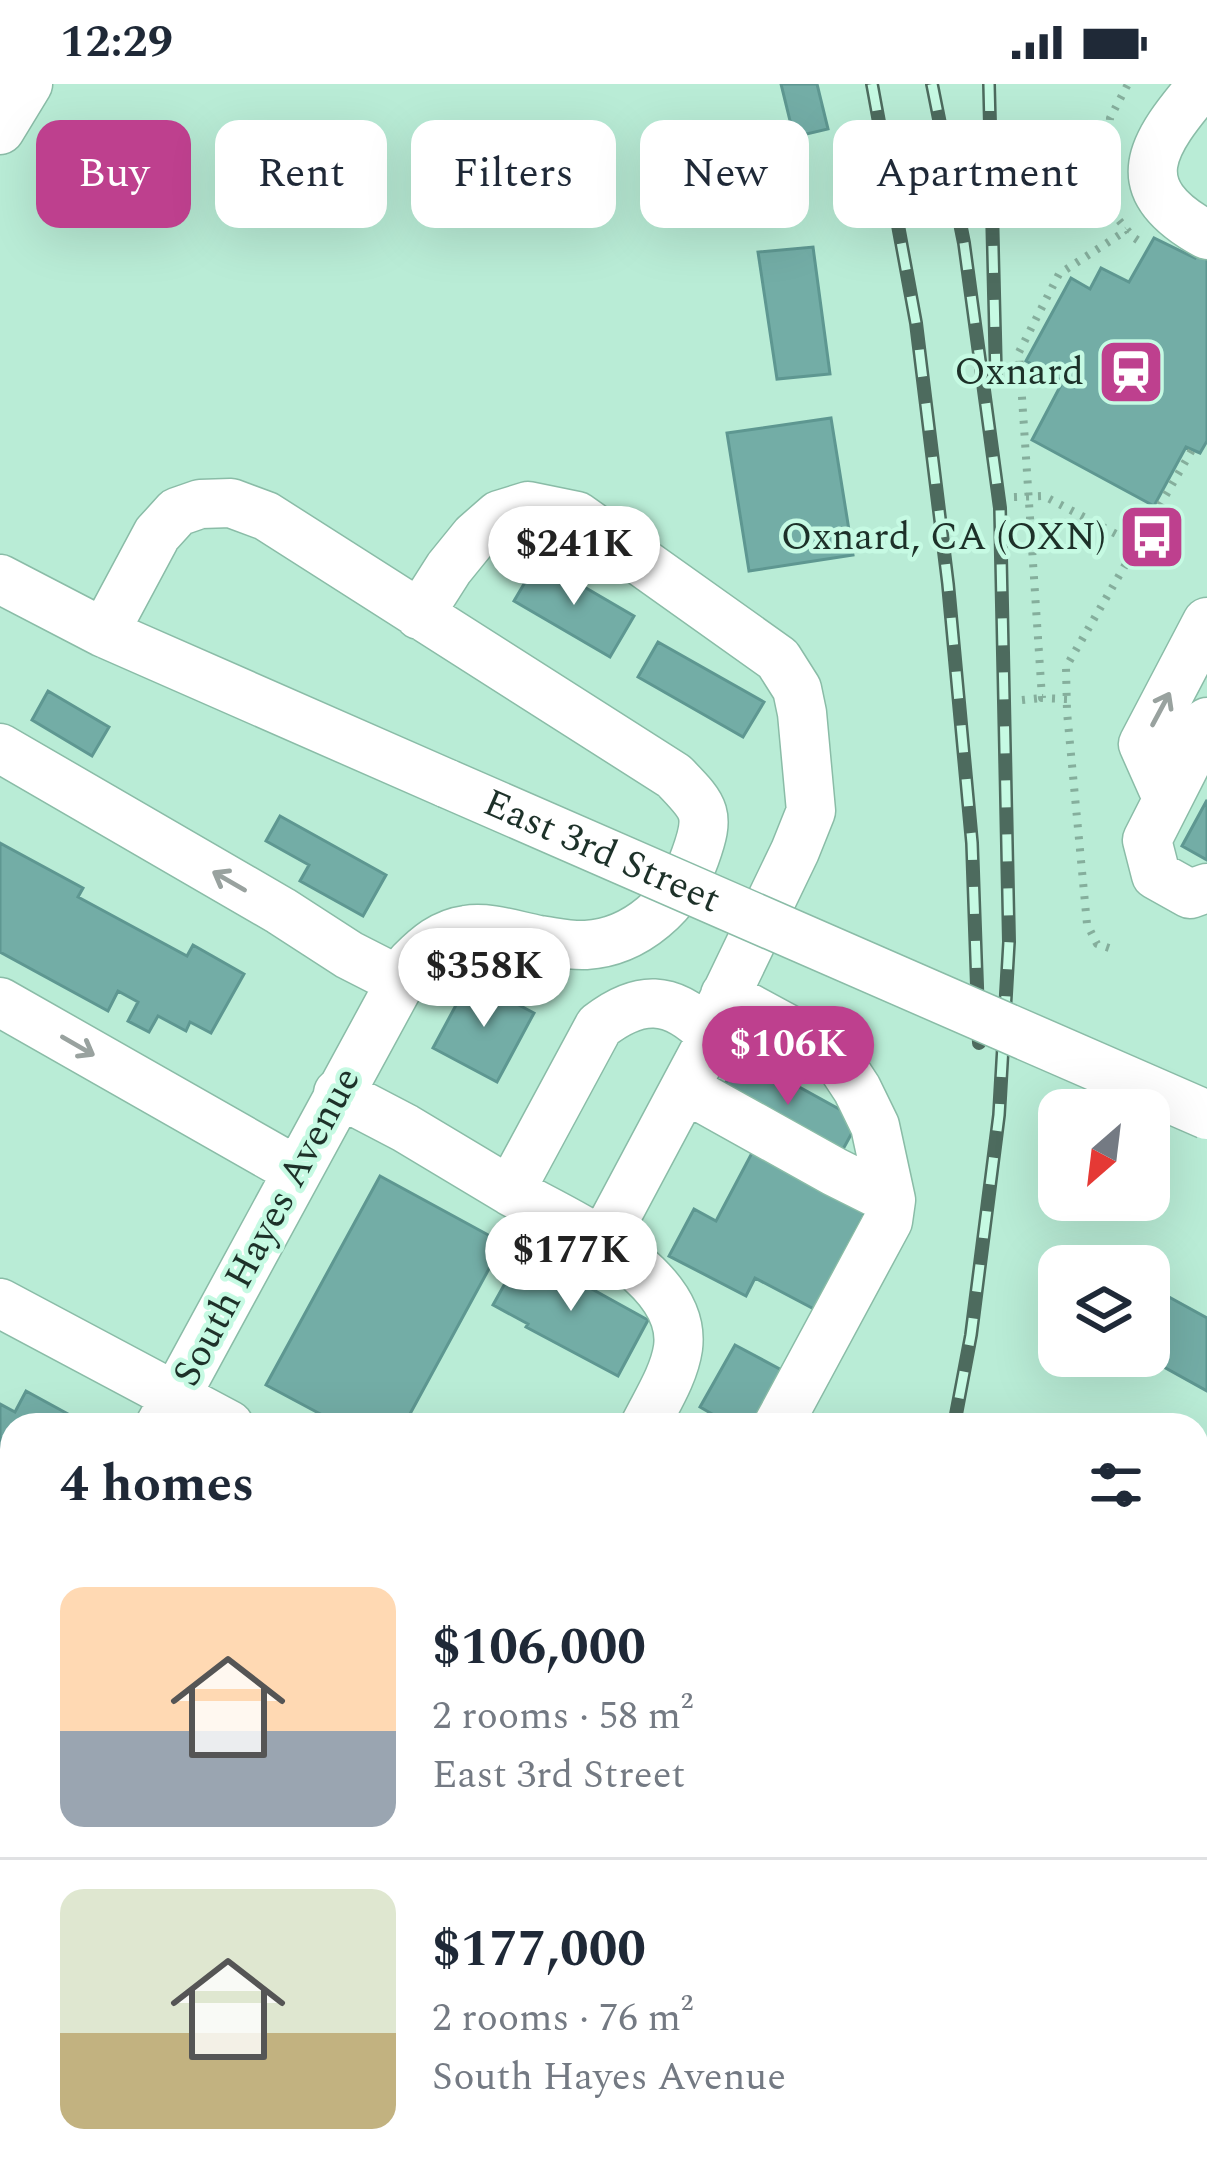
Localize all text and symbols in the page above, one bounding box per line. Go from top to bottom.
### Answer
text: 12:29 [60,8,173,77]
chip: Buy [36,120,191,228]
chip: Rent [215,120,387,228]
chip: Filters [411,120,616,228]
chip: New [640,120,809,228]
chip: Apartment [833,120,1121,228]
station icon: Oxnard [1096,337,1166,407]
place label: Oxnard [954,343,1084,402]
bus stop icon: Oxnard, CA (OXN) [1117,502,1187,572]
pin: $241K [490,506,658,608]
place label: Oxnard, CA (OXN) [781,508,1106,567]
text: $241K [515,515,633,574]
one-way arrow [1150,693,1173,728]
street label: East 3rd Street [474,773,730,929]
one-way arrow [212,868,247,892]
pin: $358K [400,928,568,1030]
text: $358K [425,937,543,996]
pin: $106K [704,1006,872,1108]
text: $106K [729,1015,847,1074]
one-way arrow [59,1035,94,1058]
street label: South Hayes Avenue [158,1057,376,1397]
north arrow [1038,1089,1170,1221]
map controls [1038,1089,1170,1377]
pin: $177K [487,1212,655,1314]
text: $177K [512,1221,630,1280]
button: layers [1038,1245,1170,1377]
text: 4 homes [60,1446,254,1524]
icon: filters [1083,1452,1149,1518]
text: $106,000 [432,1609,646,1687]
icon: home [156,1635,300,1779]
text: 2 rooms · 58 m² [432,1687,693,1746]
text: East 3rd Street [432,1746,685,1805]
text: $177,000 [432,1911,646,1989]
icon: home [156,1937,300,2081]
text: 2 rooms · 76 m² [432,1989,693,2048]
text: South Hayes Avenue [432,2048,786,2107]

